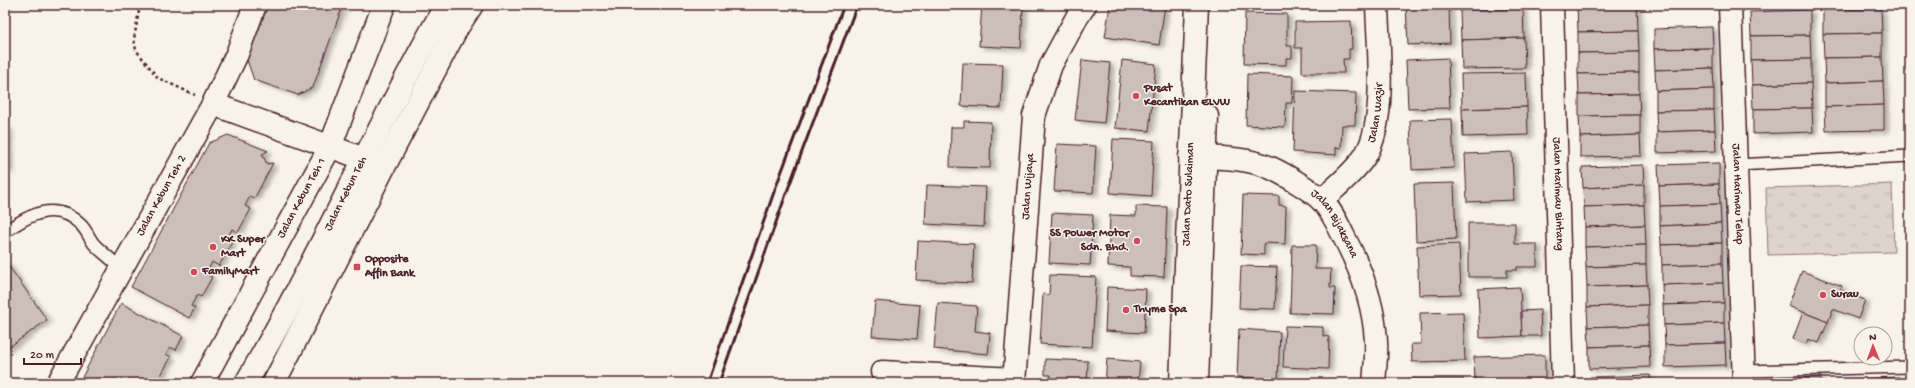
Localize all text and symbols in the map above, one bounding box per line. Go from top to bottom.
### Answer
street label: Jalan Wazir [1365,81,1387,145]
place label: Pusat Kecantikan ELVW [1143,82,1231,110]
marker: Pusat Kecantikan ELVW [1131,91,1141,101]
street label: Jalan Harimau Bintang [1549,137,1566,251]
street label: Jalan Dato Sulaiman [1180,142,1198,246]
street label: Jalan Harimau Telap [1728,143,1746,245]
street label: Jalan Kebun Teh 2 [134,153,190,239]
street label: Jalan Wijaya [1019,153,1038,220]
street label: Jalan Kebun Teh [322,154,371,234]
street label: Jalan Kebun Teh 1 [275,156,330,241]
street label: Jalan Bijaksana [1308,187,1361,261]
place label: SS Power Motor Sdn. Bhd. [1050,227,1131,255]
place label: KK Super Mart [220,233,266,261]
marker: SS Power Motor Sdn. Bhd. [1132,236,1142,246]
marker: KK Super Mart [208,242,218,252]
place label: Opposite Affin Bank [364,253,416,281]
marker: Opposite Affin Bank [352,262,362,272]
place label: FamilyMart [201,265,260,279]
marker: FamilyMart [189,267,199,277]
place label: Surau [1831,288,1859,302]
marker: Surau [1818,290,1828,300]
place label: Thyme Spa [1133,303,1188,317]
marker: Thyme Spa [1121,305,1131,315]
north arrow [1853,326,1893,366]
text: N [1869,332,1877,344]
scale bar [24,340,81,366]
text: 20 m [30,349,55,363]

